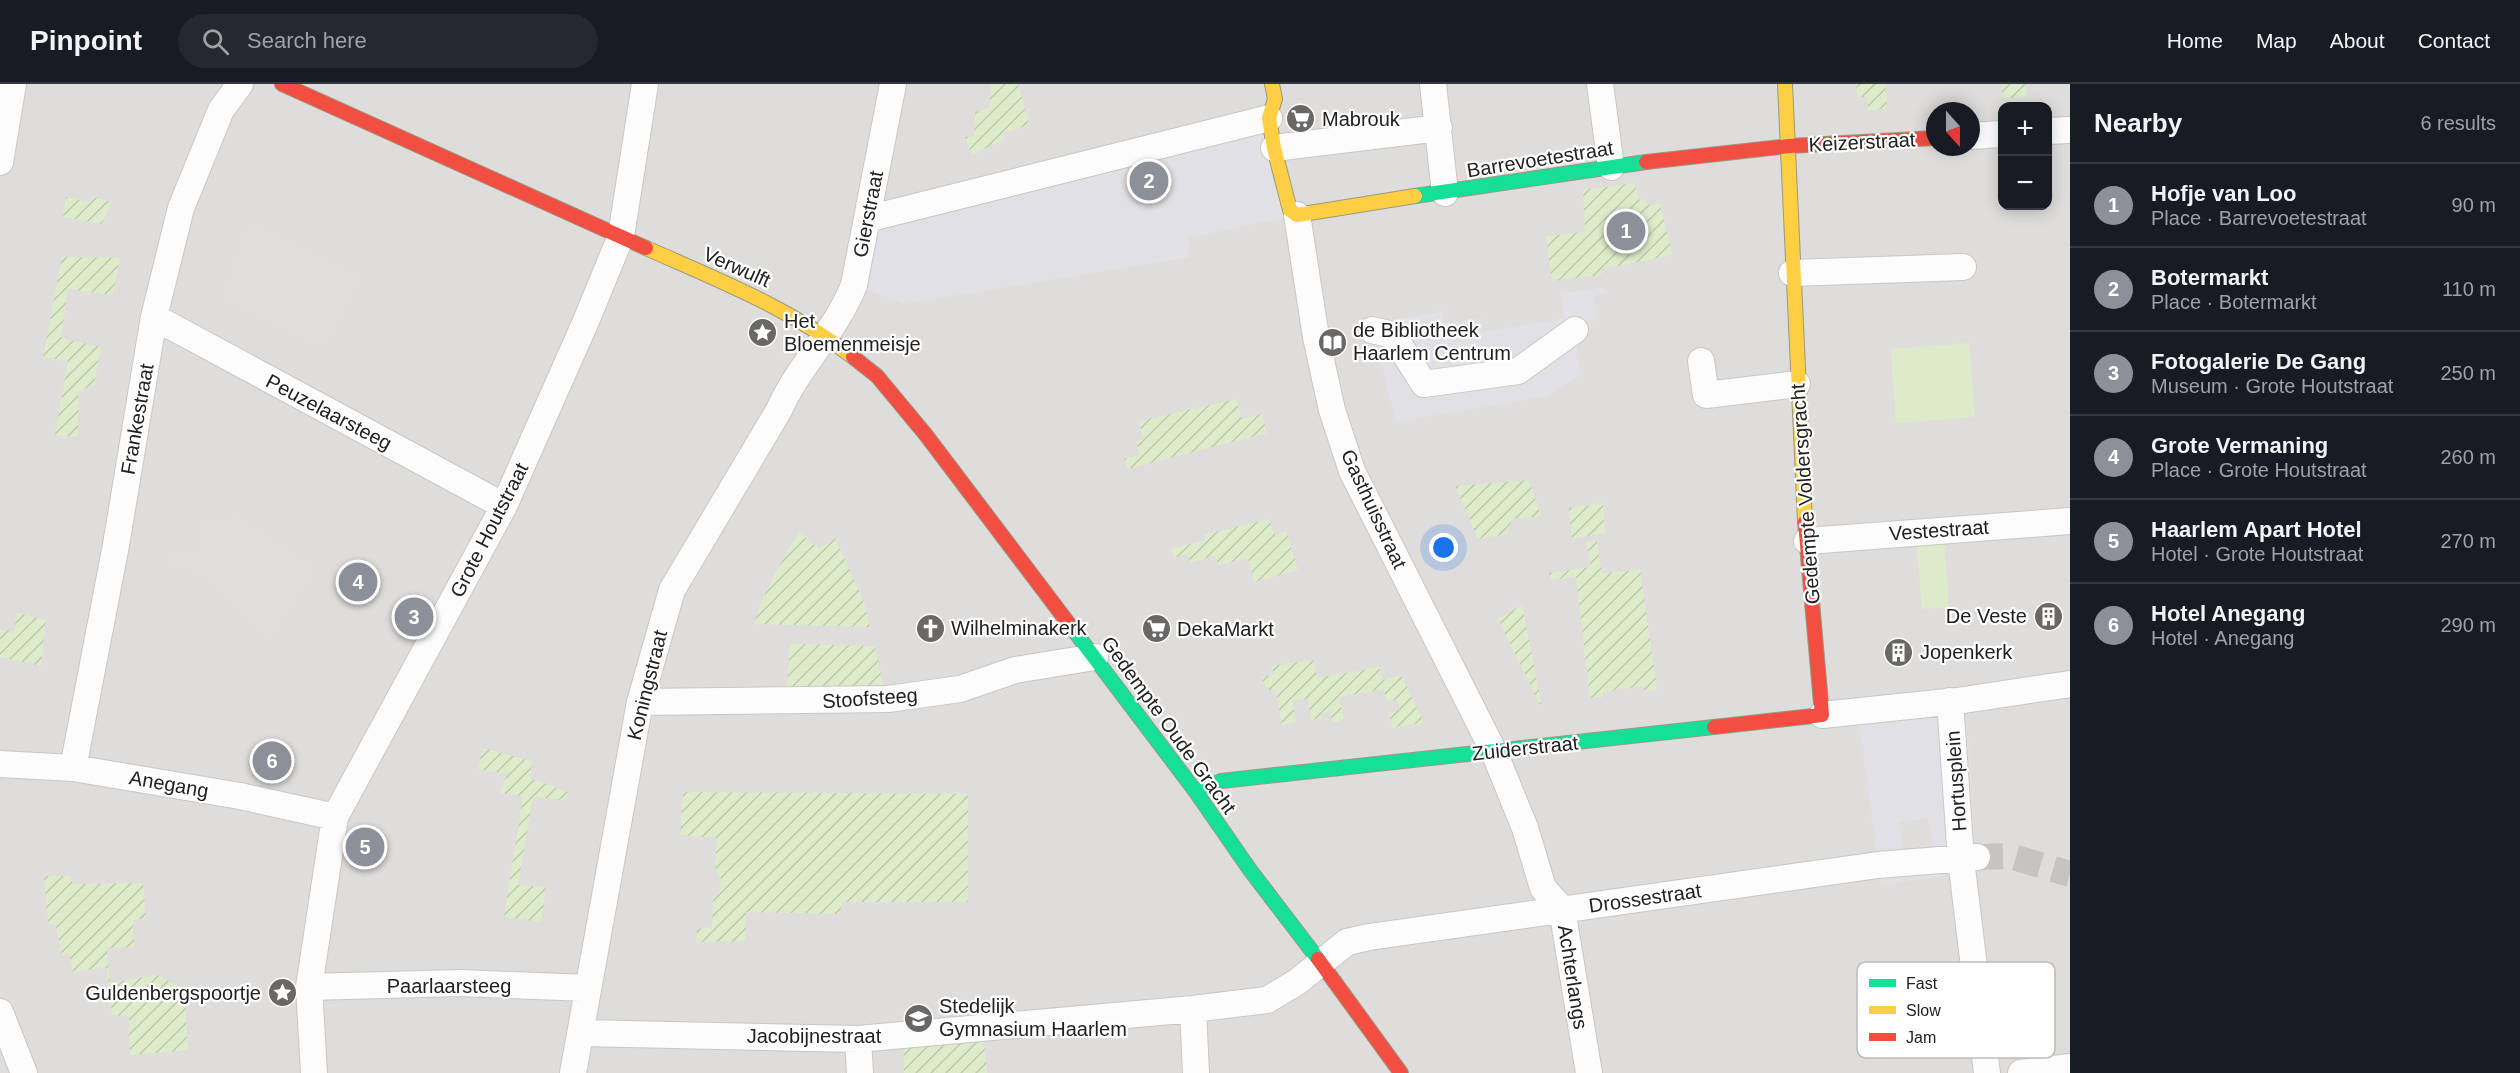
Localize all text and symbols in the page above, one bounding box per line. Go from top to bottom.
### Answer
search box [178,14,598,68]
text: Pinpoint [30,25,142,56]
icon: search [199,25,232,58]
text: Search here [247,28,367,53]
text: Home [2167,29,2223,52]
text: Map [2256,29,2297,52]
text: About [2330,29,2385,52]
text: Contact [2418,29,2490,52]
north arrow [1926,102,1980,156]
map controls [1998,102,2052,210]
button: + [1998,102,2052,156]
supermarket icon: Mabrouk [1285,103,1317,135]
place label: Mabrouk [1322,108,1401,130]
text: Nearby [2094,108,2182,138]
text: 6 results [2420,112,2496,134]
street label: Keizerstraat [1808,128,1916,156]
street label: Barrevoetestraat [1465,137,1615,181]
button: − [1998,156,2052,210]
pin: 2 [1130,158,1168,204]
street label: Gierstraat [849,168,887,259]
text: Hofje van Loo [2151,181,2296,206]
text: 1 [2108,194,2119,216]
text: 90 m [2452,194,2496,216]
text: Place · Barrevoetestraat [2151,207,2367,229]
pin: 1 [1606,208,1646,254]
street label: Verwulft [700,242,774,292]
text: Botermarkt [2151,265,2268,290]
text: 2 [2108,278,2119,300]
text: 110 m [2442,278,2496,300]
text: Place · Botermarkt [2151,291,2317,313]
place label: Het Bloemenmeisje [784,310,921,355]
place icon: Het Bloemenmeisje [747,316,779,348]
place label: de Bibliotheek Haarlem Centrum [1353,319,1511,364]
library icon: de Bibliotheek Haarlem Centrum [1316,326,1348,358]
text: Fotogalerie De Gang [2151,349,2366,374]
street label: Frankestraat [116,361,158,476]
text: 3 [2108,362,2119,384]
text: 250 m [2440,362,2496,384]
street label: Peuzelaarsteeg [262,370,396,454]
text: Museum · Grote Houtstraat [2151,375,2393,397]
street label: Gedempte Voldersgracht [1786,382,1824,605]
text: Grote Vermaning [2151,433,2328,458]
street label: Gasthuisstraat [1337,446,1411,572]
text: 4 [2108,446,2119,468]
text: 260 m [2440,446,2496,468]
street label: Grote Houtstraat [446,459,533,601]
text: Place · Grote Houtstraat [2151,459,2367,481]
street label: Vestestraat [1888,516,1990,544]
text: Haarlem Apart Hotel [2151,517,2362,542]
text: 5 [2108,530,2119,552]
text: 270 m [2440,530,2496,552]
your location [1429,533,1458,562]
text: Hotel · Grote Houtstraat [2151,543,2363,565]
pin: 4 [338,560,378,604]
pin: 3 [394,594,434,640]
building icon: De Veste [2032,600,2064,632]
text: Hotel Anegang [2151,601,2305,626]
place label: De Veste [1946,605,2027,627]
church icon: Wilhelminakerk [914,612,946,644]
supermarket icon: DekaMarkt [1140,613,1172,645]
text: 6 [2108,614,2119,636]
text: 290 m [2440,614,2496,636]
place label: Wilhelminakerk [951,617,1088,639]
place label: DekaMarkt [1177,618,1274,640]
street label: Koningstraat [623,627,671,742]
text: Hotel · Anegang [2151,627,2294,649]
street label: Gedempte Oude Gracht [1097,632,1241,818]
building icon: Jopenkerk [1883,636,1915,668]
place label: Jopenkerk [1920,641,2013,663]
street label: Stoofsteeg [822,684,918,712]
street label: Hortusplein [1941,730,1971,832]
street label: Zuiderstraat [1471,731,1580,765]
pin: 6 [252,738,292,784]
street label: Anegang [128,766,210,802]
pin: 5 [346,824,385,870]
street label: Drossestraat [1587,879,1703,917]
street label: Achterlangs [1554,923,1592,1031]
legend [1857,962,2055,1058]
street label: Paarlaarsteeg [387,975,511,997]
text: Fast [1906,975,1938,992]
place icon: Guldenbergspoortje [266,977,298,1009]
place label: Guldenbergspoortje [85,982,261,1004]
place label: Stedelijk Gymnasium Haarlem [939,995,1127,1040]
school or university icon: Stedelijk Gymnasium Haarlem [902,1002,934,1034]
text: Slow [1906,1002,1941,1019]
street label: Jacobijnestraat [747,1025,882,1047]
text: Jam [1906,1029,1936,1046]

